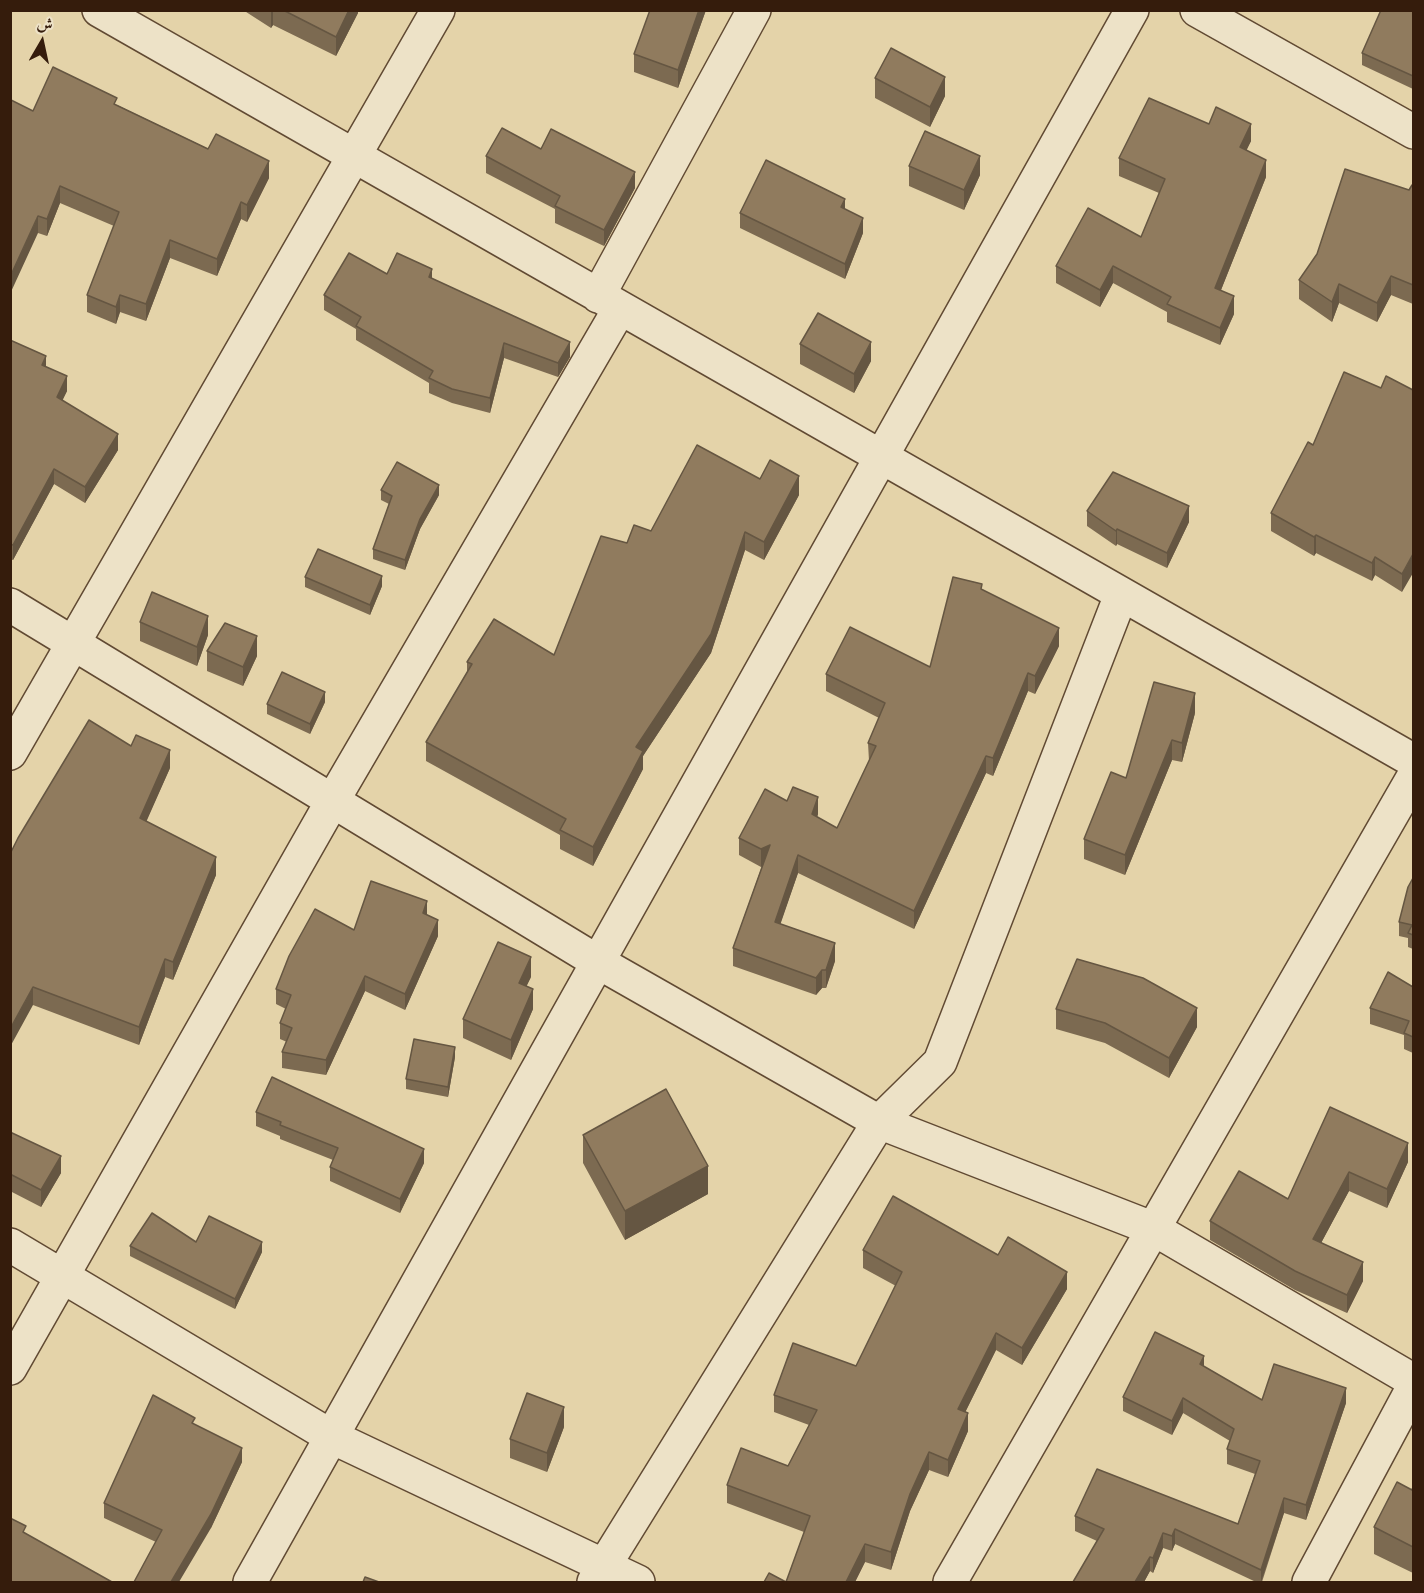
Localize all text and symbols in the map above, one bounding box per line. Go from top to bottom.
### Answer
north arrow [12,12,72,72]
text: ش [35,12,54,35]

